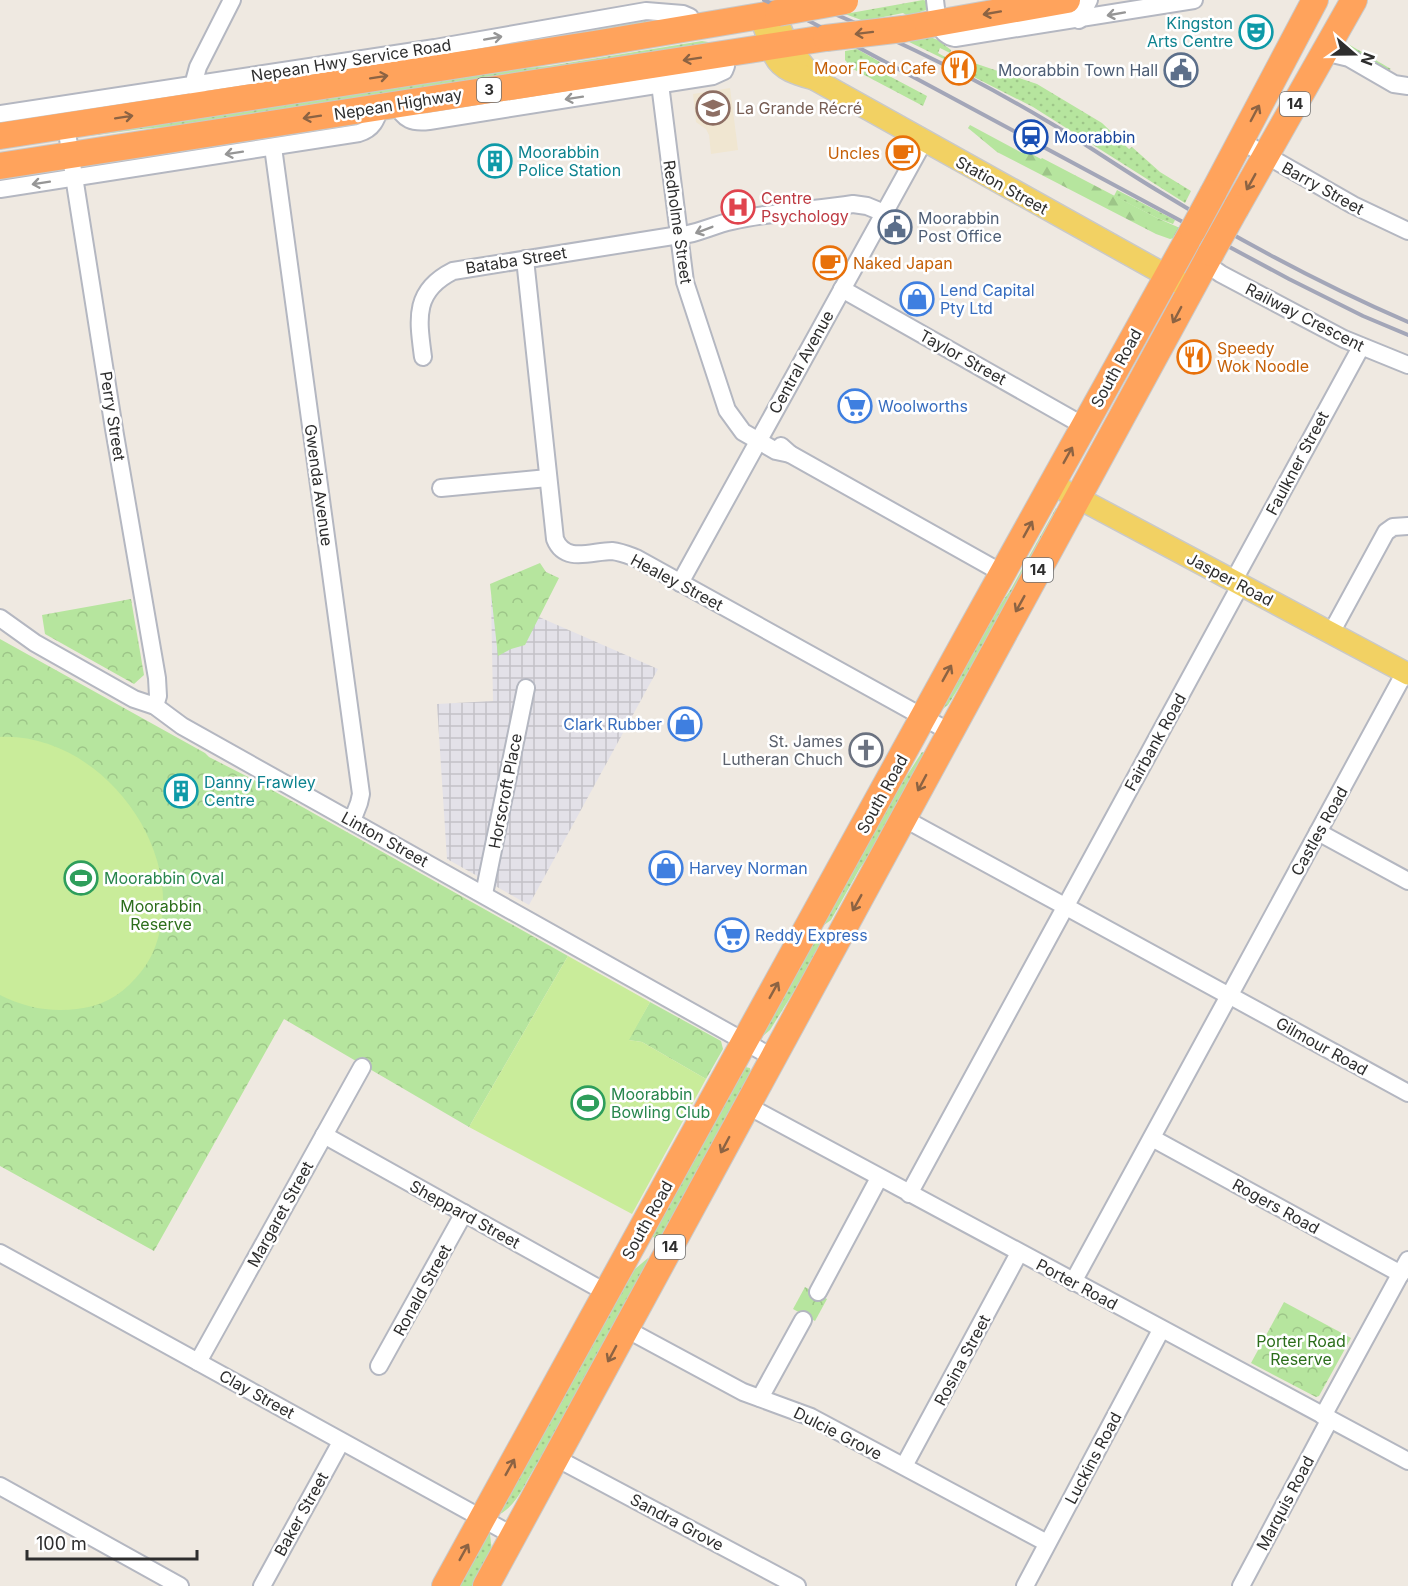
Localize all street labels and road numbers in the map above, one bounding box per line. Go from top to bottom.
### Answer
street label: Nepean Hwy Service Road [249,34,453,86]
road number: 3 [477,78,501,102]
street label: Nepean Highway [332,84,464,124]
road number: 14 [1280,92,1310,116]
street label: Station Street [952,151,1052,219]
street label: Barry Street [1279,157,1367,219]
street label: Redholme Street [659,159,697,285]
street label: Bataba Street [464,242,568,278]
street label: Railway Crescent [1242,278,1368,356]
street label: Central Avenue [764,307,838,417]
street label: Taylor Street [916,325,1010,389]
street label: South Road [1086,325,1146,411]
street label: Perry Street [96,370,130,462]
street label: Faulkner Street [1261,408,1333,518]
street label: Gwenda Avenue [301,423,337,547]
street label: Jasper Road [1183,548,1277,610]
street label: Healey Street [627,549,727,615]
road number: 14 [1023,558,1053,582]
street label: Fairbank Road [1120,690,1190,794]
street label: Horscroft Place [484,732,526,850]
street label: South Road [852,751,912,837]
street label: Castles Road [1286,783,1352,879]
street label: Linton Street [338,807,432,871]
street label: Gilmour Road [1273,1013,1371,1079]
street label: Margaret Street [243,1158,317,1270]
street label: Rogers Road [1229,1174,1323,1238]
street label: Sheppard Street [406,1175,524,1253]
street label: South Road [617,1177,677,1263]
road number: 14 [655,1235,685,1259]
street label: Ronald Street [389,1241,455,1339]
street label: Porter Road [1033,1254,1121,1314]
street label: Rosina Street [930,1311,994,1409]
street label: Clay Street [216,1365,298,1423]
street label: Dulcie Grove [790,1402,886,1464]
street label: Luckins Road [1060,1409,1126,1507]
street label: Marquis Road [1252,1452,1318,1554]
street label: Baker Street [270,1469,332,1559]
street label: Sandra Grove [627,1489,727,1555]

